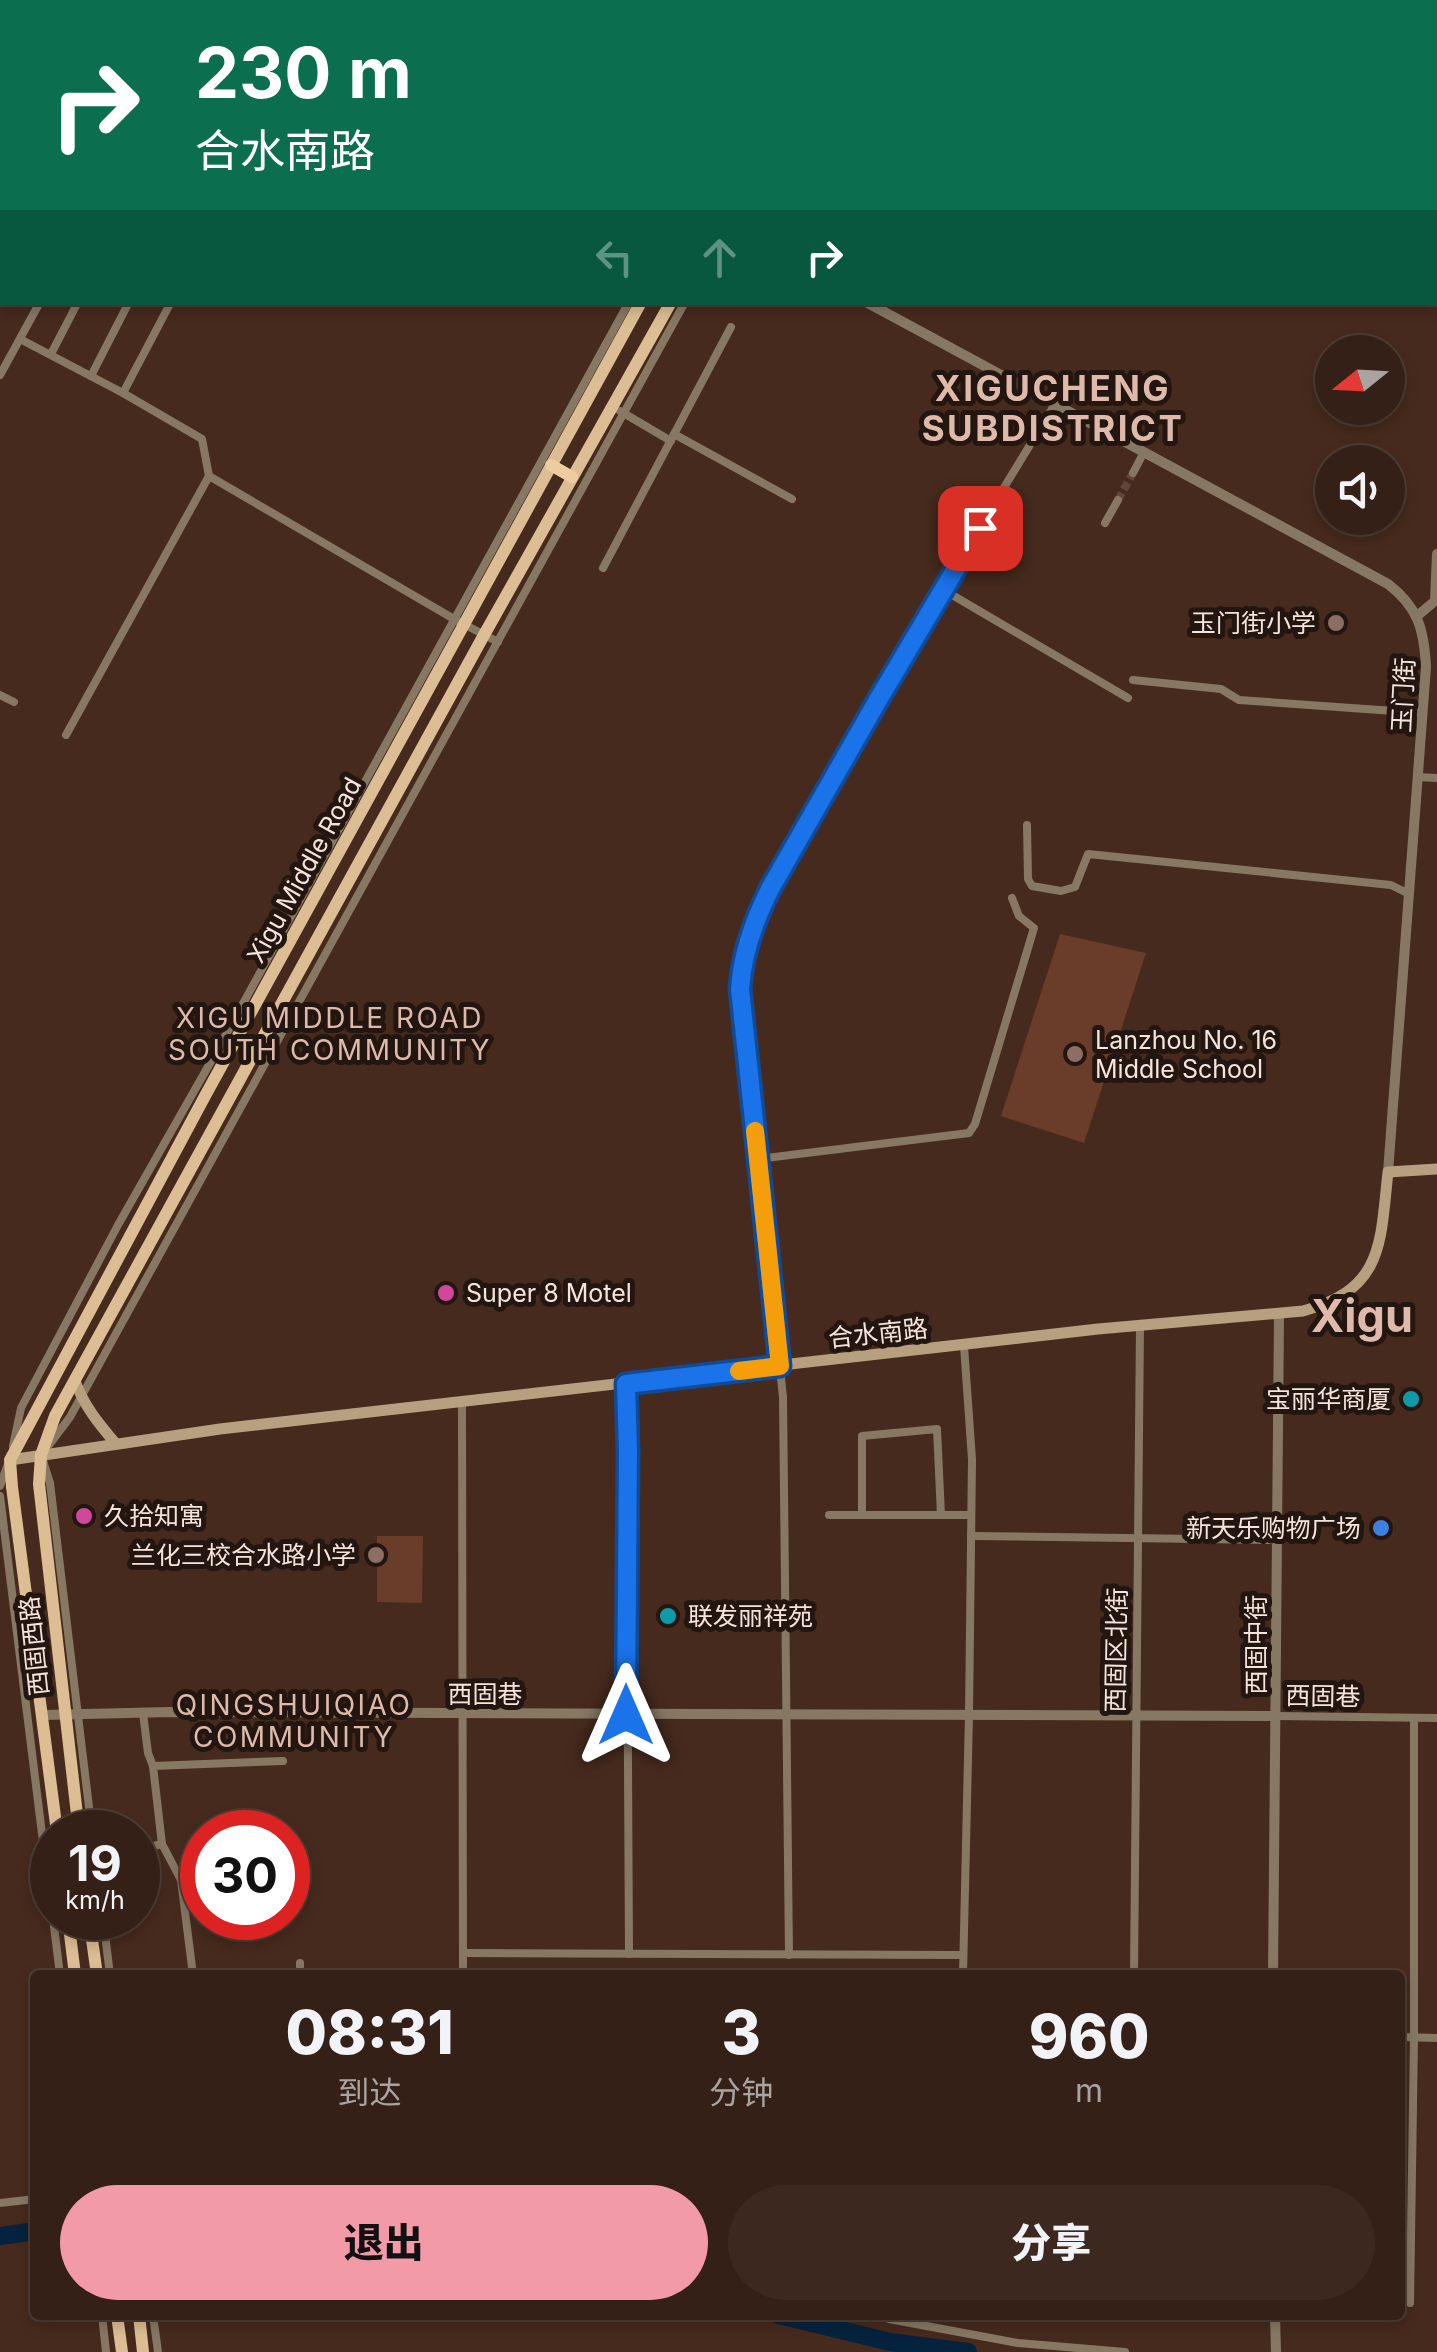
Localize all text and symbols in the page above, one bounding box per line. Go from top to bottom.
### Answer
text: 230 m [195,30,412,115]
icon: right [30,40,160,170]
text: 合水南路 [195,123,375,178]
icon: left [587,230,642,285]
icon: ahead [692,230,747,285]
icon: right [797,230,852,285]
north arrow [1315,335,1405,425]
map controls [1315,335,1405,535]
district label: XIGUCHENG SUBDISTRICT [922,367,1184,449]
button: sound [1315,445,1405,535]
pin [938,486,1023,571]
icon: arrive [953,501,1008,556]
place label: 玉门街小学 [1191,608,1316,638]
marker: 玉门街小学 [1325,612,1347,634]
street label: 玉门街 [1386,657,1420,733]
street label: Xigu Middle Road [241,772,367,968]
district label: XIGU MIDDLE ROAD SOUTH COMMUNITY [168,1001,492,1067]
place label: Lanzhou No. 16 Middle School [1095,1025,1277,1084]
marker: Lanzhou No. 16 Middle School [1064,1043,1086,1065]
place label: Super 8 Motel [466,1278,632,1308]
marker: Super 8 Motel [435,1282,457,1304]
district label: Xigu [1311,1288,1413,1343]
street label: 合水南路 [827,1313,929,1353]
place label: 宝丽华商厦 [1266,1384,1391,1414]
marker: 宝丽华商厦 [1400,1388,1422,1410]
place label: 久拾知寓 [104,1501,204,1531]
marker: 久拾知寓 [73,1505,95,1527]
place label: 新天乐购物广场 [1186,1513,1361,1543]
marker: 新天乐购物广场 [1370,1517,1392,1539]
place label: 兰化三校合水路小学 [131,1540,356,1570]
marker: 兰化三校合水路小学 [365,1544,387,1566]
street label: 西固区北街 [1100,1587,1132,1713]
street label: 西固西路 [14,1595,54,1697]
street label: 西固中街 [1241,1595,1271,1695]
place label: 联发丽祥苑 [688,1601,813,1631]
marker: 联发丽祥苑 [657,1605,679,1627]
position arrow [574,1663,678,1767]
street label: 西固巷 [447,1679,523,1709]
street label: 西固巷 [1285,1680,1361,1712]
district label: QINGSHUIQIAO COMMUNITY [176,1688,412,1754]
speed limit sign: 30 [180,1810,310,1940]
text: 19 [68,1833,122,1893]
text: km/h [65,1885,125,1915]
text: 08:31 [285,1996,454,2068]
text: 3 [722,1996,761,2068]
text: 960 [1029,2000,1150,2072]
text: m [1075,2071,1103,2110]
text: 到达 [338,2073,402,2112]
text: 分钟 [709,2073,773,2112]
button: 退出 [60,2185,708,2300]
button: 分享 [728,2185,1375,2300]

